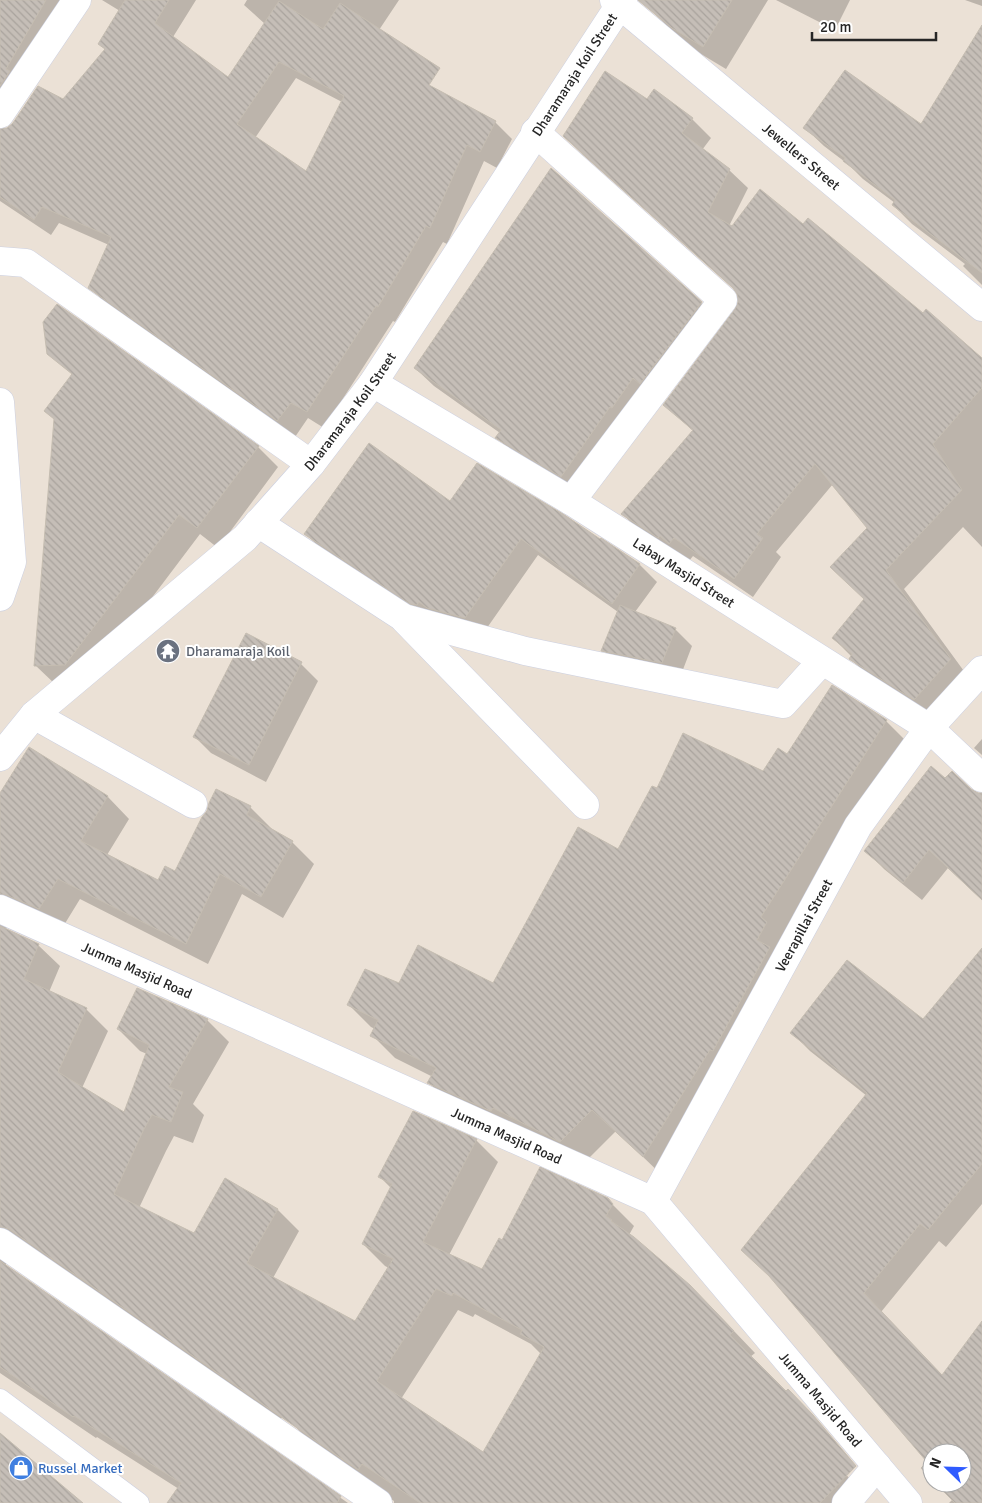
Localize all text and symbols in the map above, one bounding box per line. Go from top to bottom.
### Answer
street label: Dharamaraja Koil Street [528,10,621,140]
scale bar [812,10,936,42]
text: 20 m [820,18,851,36]
street label: Jewellers Street [759,119,843,194]
street label: Dharamaraja Koil Street [301,349,400,475]
street label: Labay Masjid Street [629,534,738,612]
temple icon: Dharamaraja Koil [155,638,181,664]
place label: Dharamaraja Koil [186,643,290,660]
street label: Veerapillai Street [772,876,836,975]
street label: Jumma Masjid Road [79,939,195,1003]
street label: Jumma Masjid Road [449,1104,564,1168]
street label: Jumma Masjid Road [775,1349,865,1451]
north arrow [922,1443,972,1493]
shop icon: Russel Market [8,1455,34,1481]
text: N [926,1455,945,1471]
place label: Russel Market [38,1460,123,1477]

